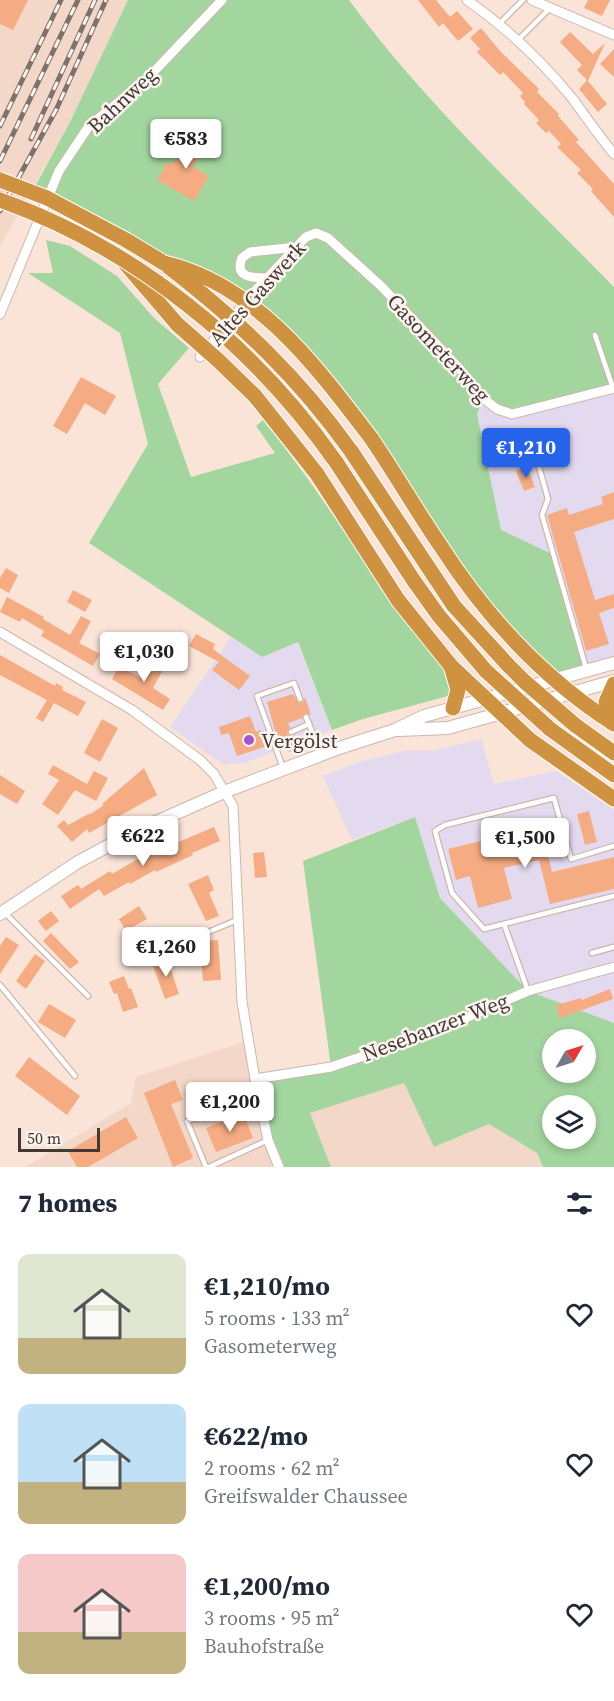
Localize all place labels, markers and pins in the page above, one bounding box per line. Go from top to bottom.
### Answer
pin: €583 [150,119,222,170]
pin: €1,210 [477,428,575,479]
pin: €1,030 [95,632,193,683]
place label: Vergölst [261,726,337,755]
marker: Vergölst [242,733,256,747]
pin: €622 [107,816,179,867]
pin: €1,500 [476,818,574,869]
pin: €1,260 [117,927,215,978]
pin: €1,200 [181,1082,279,1133]

